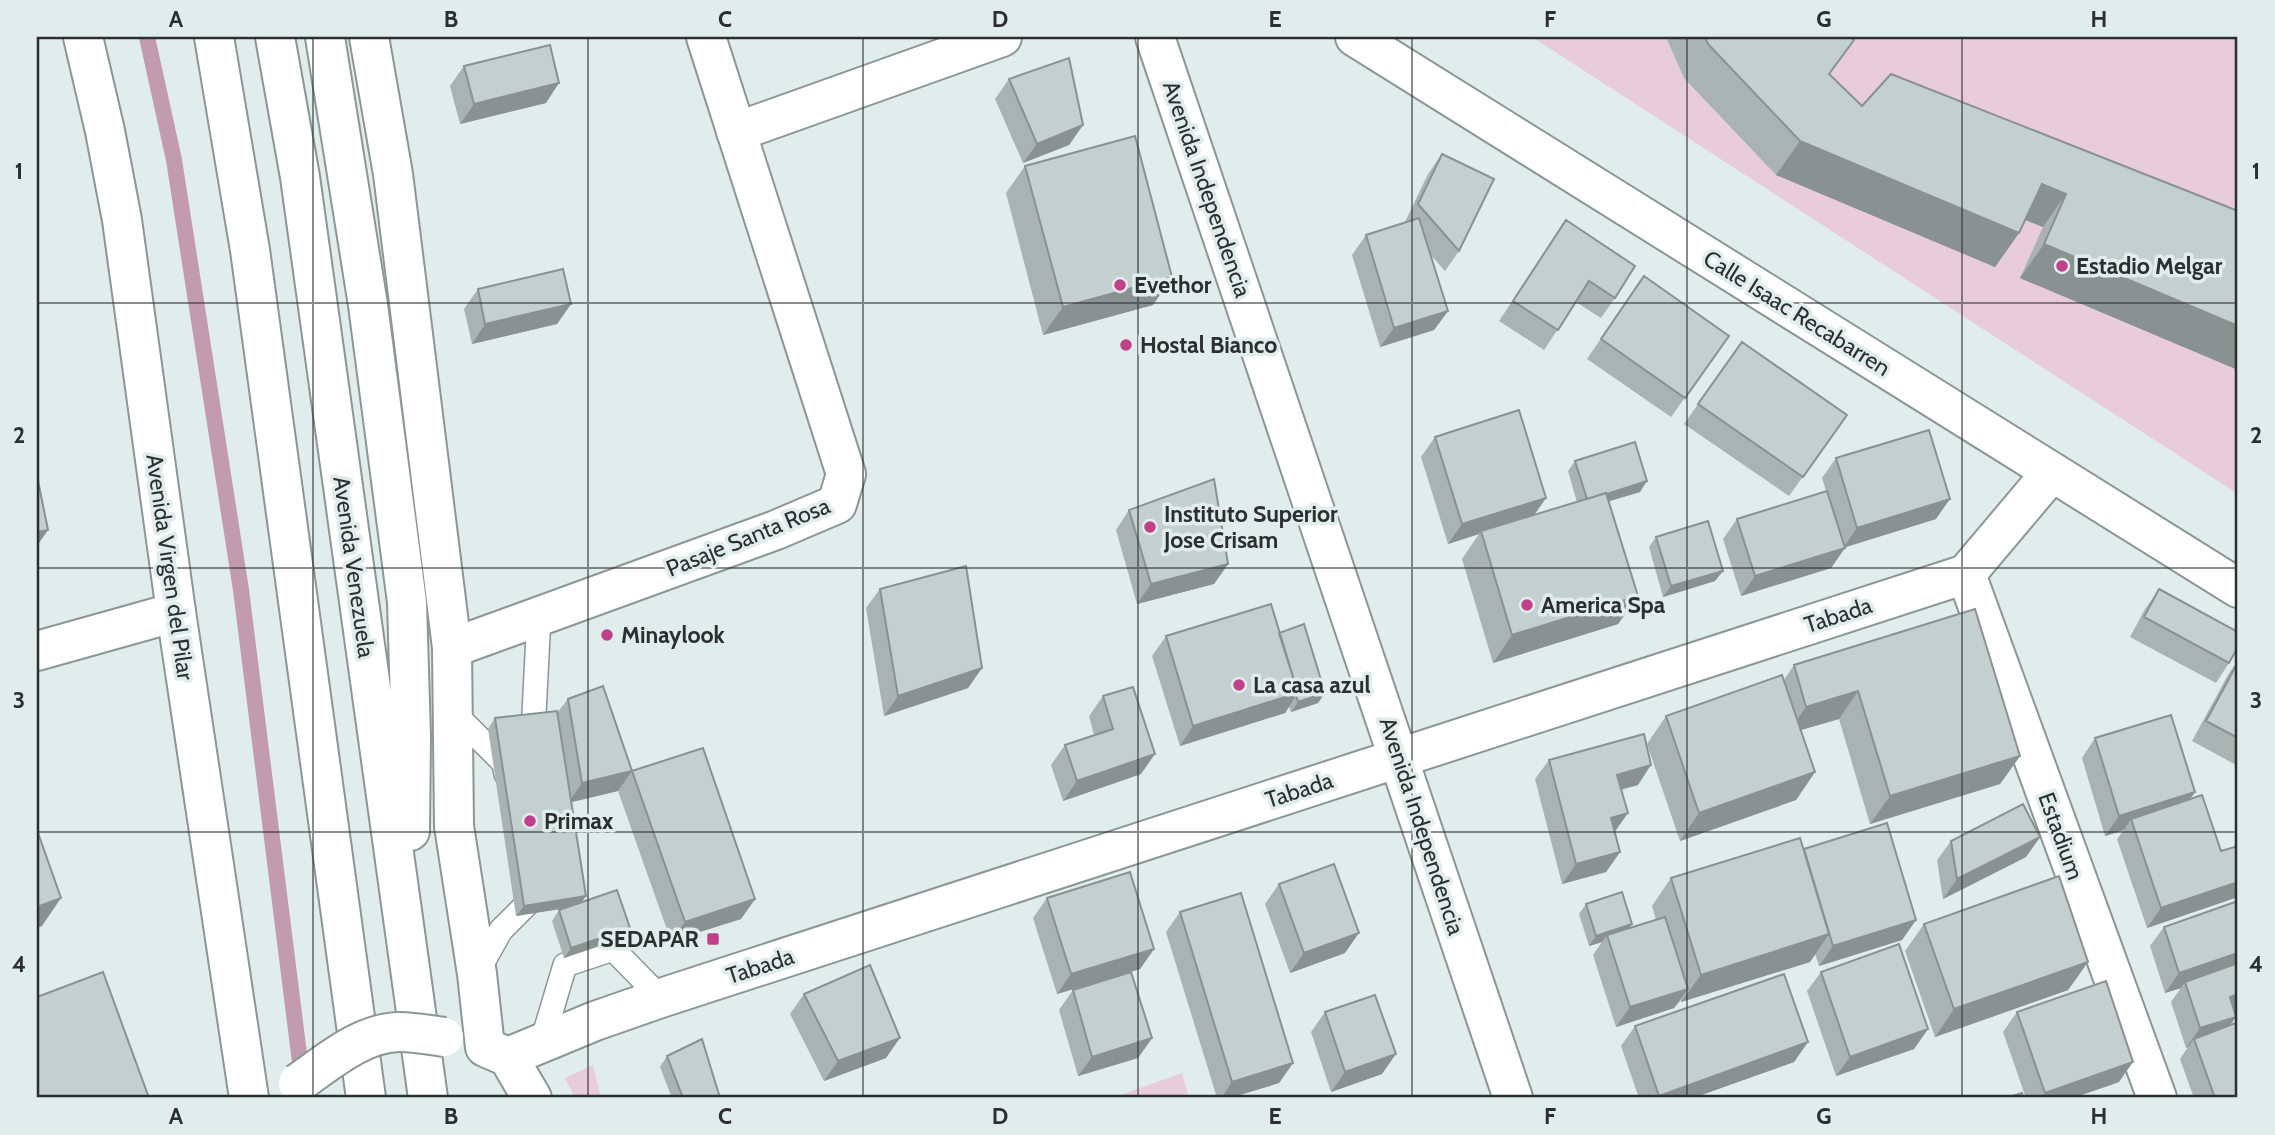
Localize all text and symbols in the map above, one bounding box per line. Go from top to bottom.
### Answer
text: A [169,5,184,33]
text: B [444,5,458,33]
text: C [718,5,732,33]
text: D [992,5,1008,33]
text: E [1268,5,1282,33]
text: F [1544,5,1556,33]
text: G [1816,5,1832,33]
text: H [2091,5,2107,33]
street label: Avenida Independencia [1157,77,1257,301]
text: 1 [15,157,23,185]
text: 1 [2252,157,2260,185]
street label: Calle Isaac Recabarren [1698,244,1896,382]
place label: Estadio Melgar [2076,252,2223,280]
marker: Estadio Melgar [2054,258,2070,274]
place label: Evethor [1134,271,1212,299]
marker: Evethor [1112,277,1128,293]
place label: Hostal Bianco [1140,331,1277,359]
marker: Hostal Bianco [1118,337,1134,353]
text: 2 [13,421,25,449]
text: 2 [2250,421,2262,449]
street label: Avenida Virgen del Pilar [140,452,200,683]
street label: Avenida Venezuela [327,474,381,660]
street label: Pasaje Santa Rosa [662,491,834,583]
place label: Instituto Superior Jose Crisam [1163,500,1338,554]
marker: Instituto Superior Jose Crisam [1142,519,1158,535]
place label: America Spa [1541,591,1666,619]
street label: Tabada [1801,591,1875,639]
marker: America Spa [1519,597,1535,613]
place label: Minaylook [621,621,726,649]
marker: Minaylook [599,627,615,643]
place label: La casa azul [1253,671,1370,699]
marker: La casa azul [1231,677,1247,693]
text: 3 [13,686,25,714]
text: 3 [2250,686,2262,714]
street label: Avenida Independencia [1374,714,1470,938]
street label: Tabada [1262,766,1336,814]
street label: Estadium [2032,789,2090,883]
place label: Primax [544,807,614,835]
marker: Primax [522,813,538,829]
place label: SEDAPAR [600,925,700,953]
marker: SEDAPAR [705,931,721,947]
street label: Tabada [723,942,797,990]
text: 4 [12,950,26,978]
text: 4 [2249,950,2263,978]
text: A [169,1102,184,1130]
text: B [444,1102,458,1130]
text: C [718,1102,732,1130]
text: D [992,1102,1008,1130]
text: E [1268,1102,1282,1130]
text: F [1544,1102,1556,1130]
text: G [1816,1102,1832,1130]
text: H [2091,1102,2107,1130]

